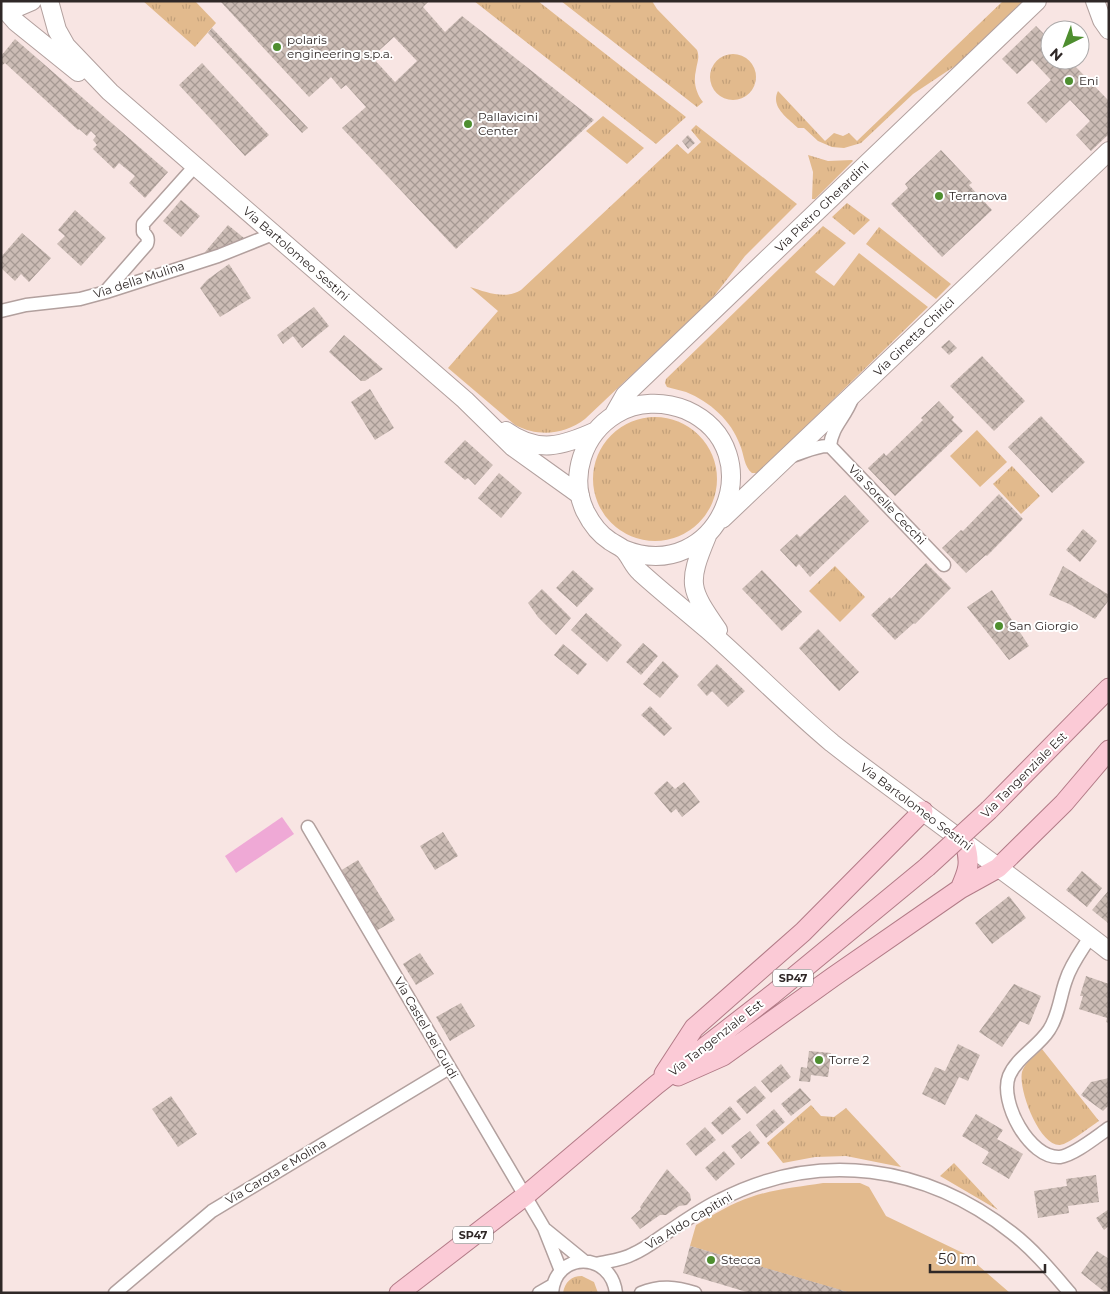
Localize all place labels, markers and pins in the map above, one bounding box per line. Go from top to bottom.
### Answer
place label: polaris engineering s.p.a. [287,32,393,61]
marker: polaris engineering s.p.a. [271,41,283,53]
place label: Eni [1079,73,1098,88]
marker: Eni [1063,75,1075,87]
place label: Pallavicini Center [478,109,538,138]
marker: Pallavicini Center [462,118,474,130]
place label: Terranova [949,188,1007,203]
marker: Terranova [933,190,945,202]
place label: San Giorgio [1009,618,1078,633]
marker: San Giorgio [993,620,1005,632]
place label: Torre 2 [829,1052,870,1067]
marker: Torre 2 [813,1054,825,1066]
place label: Stecca [721,1252,761,1267]
marker: Stecca [705,1254,717,1266]

